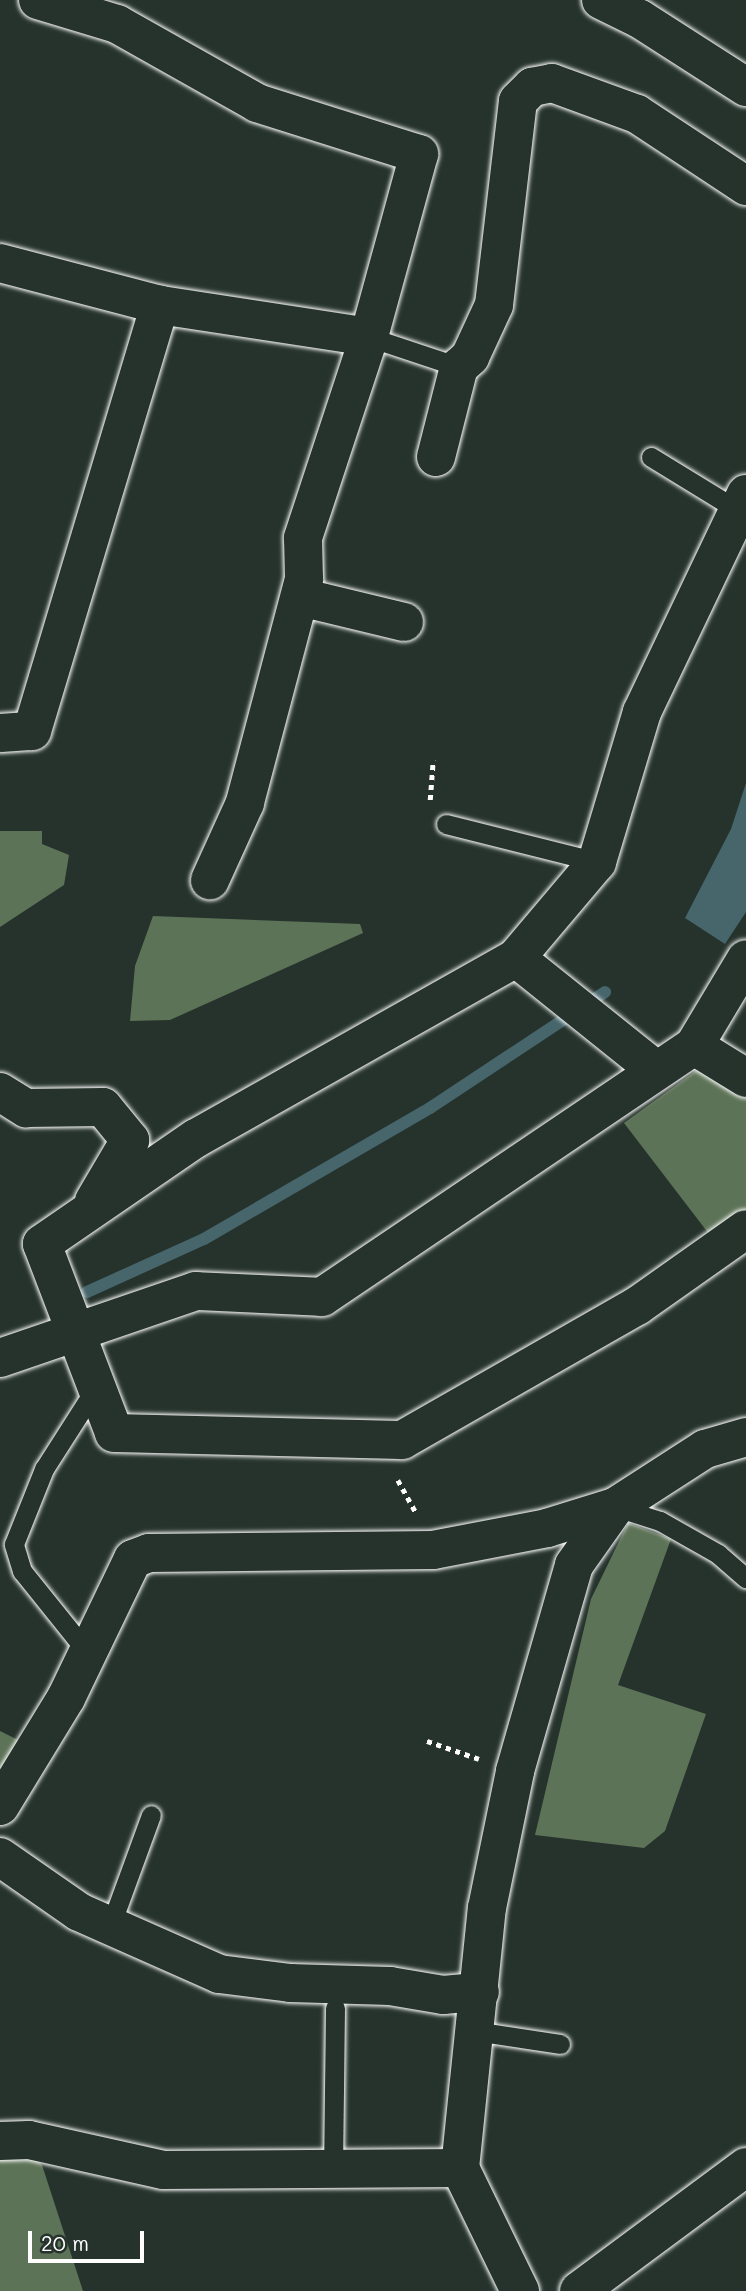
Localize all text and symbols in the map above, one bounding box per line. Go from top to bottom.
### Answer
scale bar [32,2218,147,2262]
text: 20 m [41,2229,89,2256]

